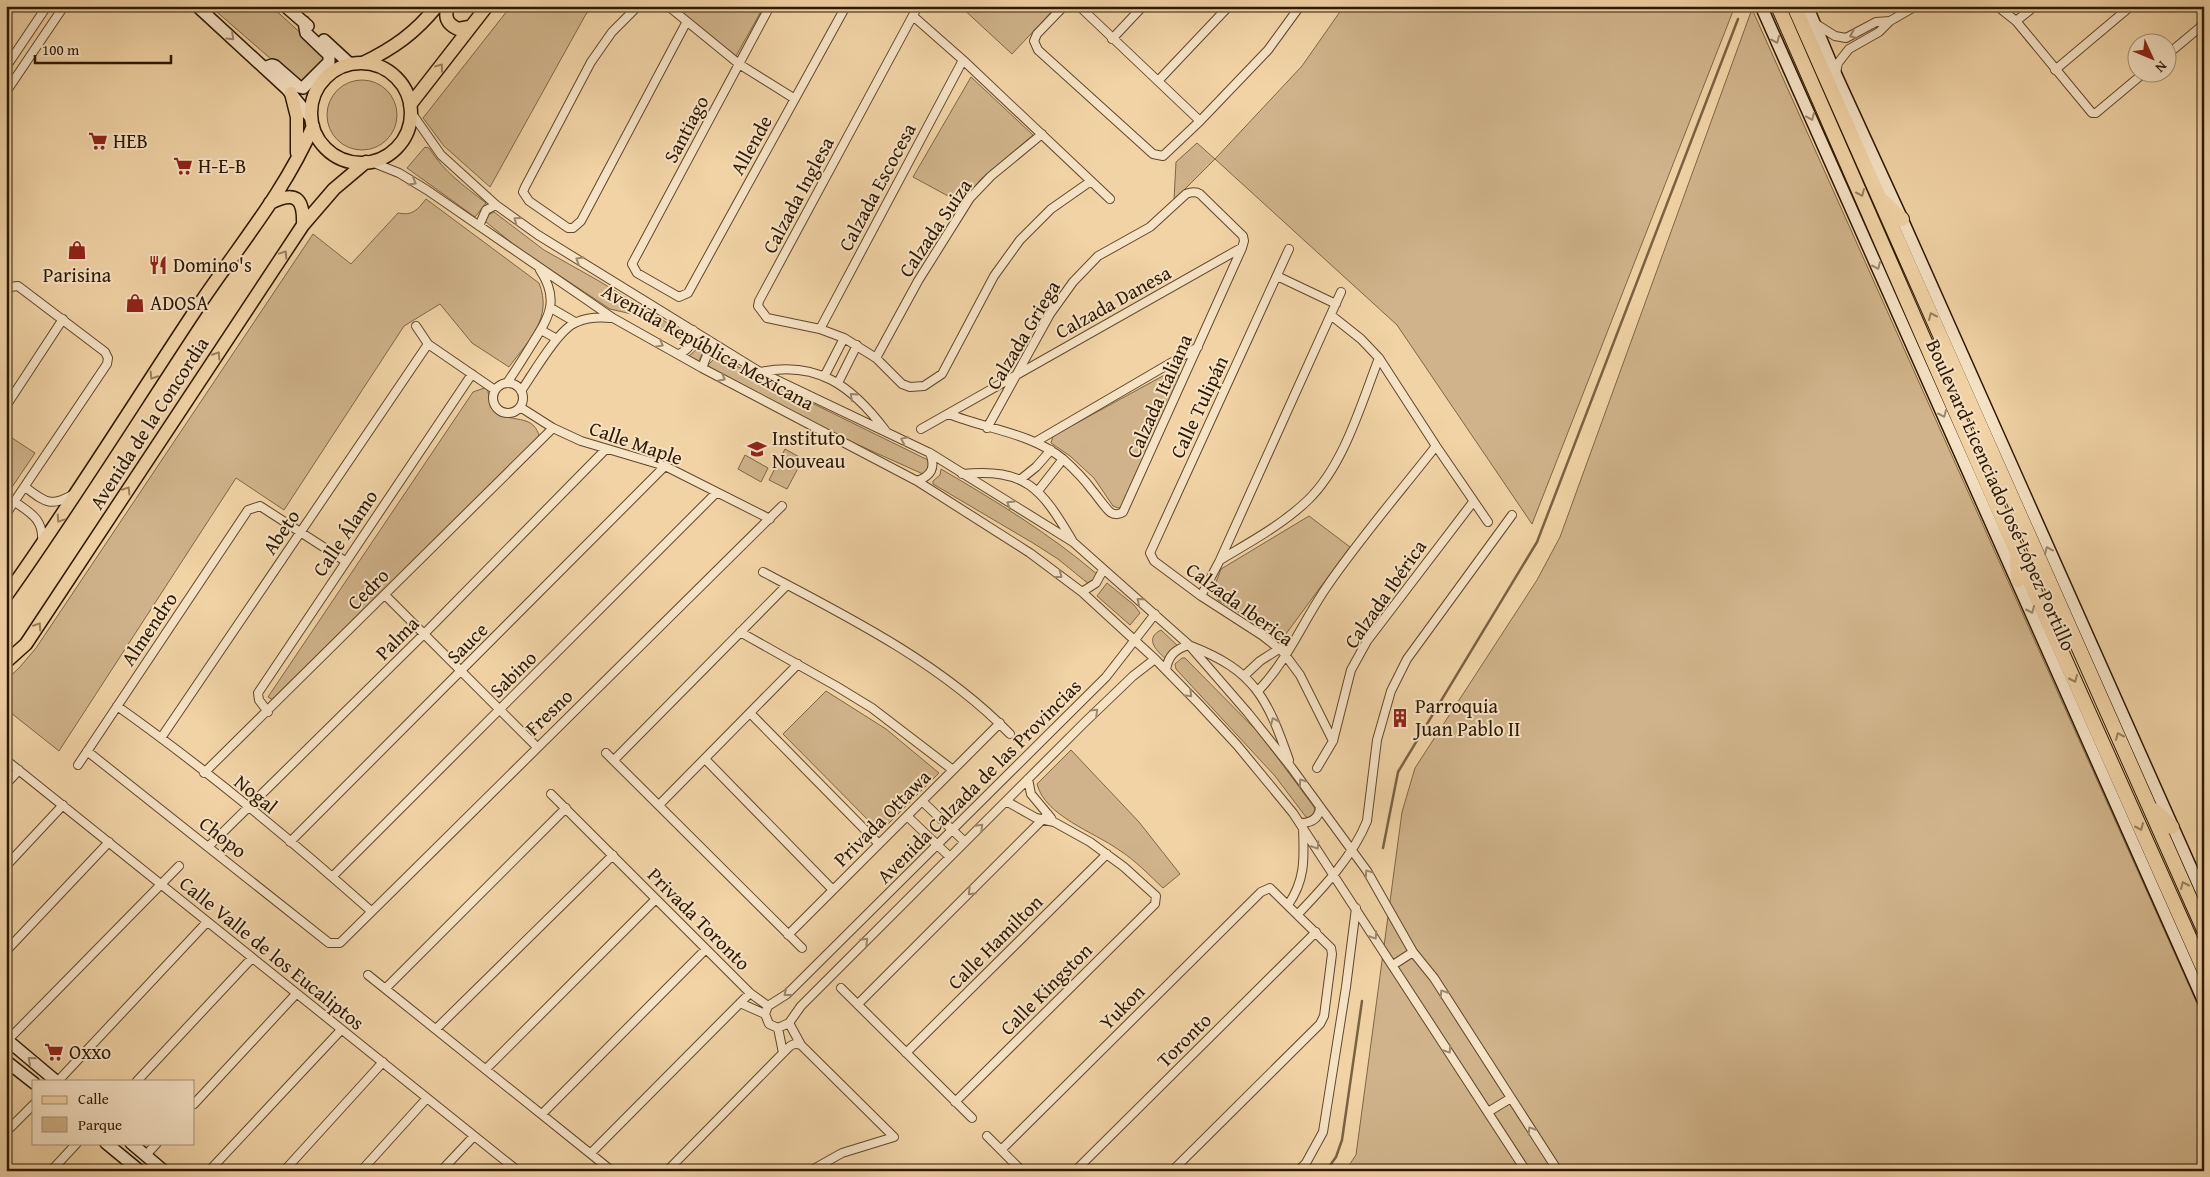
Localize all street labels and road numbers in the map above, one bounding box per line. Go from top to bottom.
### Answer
street label: Santiago [656,90,715,168]
street label: Allende [722,110,779,180]
street label: Calzada Escocesa [831,117,923,256]
street label: Calzada Inglesa [755,131,841,258]
street label: Calzada Suiza [891,172,979,283]
street label: Calzada Danesa [1050,258,1176,345]
street label: Calzada Griega [978,274,1067,395]
street label: Avenida República Mexicana [597,276,820,417]
street label: Calzada Italiana [1118,329,1199,462]
street label: Avenida de la Concordia [82,330,216,515]
street label: Boulevard Licenciado José López Portillo [1919,334,2084,655]
street label: Calle Tulipán [1162,351,1235,463]
street label: Calle Maple [586,413,687,472]
street label: Calle Álamo [305,484,384,582]
street label: Abeto [255,503,306,560]
street label: Calzada Ibérica [1336,533,1433,654]
street label: Calzada Iberica [1180,555,1301,653]
street label: Cedro [340,561,395,616]
street label: Almendro [113,586,184,671]
street label: Palma [368,609,426,666]
street label: Sauce [439,615,494,670]
street label: Sabino [482,643,543,704]
street label: Avenida Calzada de las Provincias [870,672,1088,890]
street label: Fresno [518,682,579,742]
street label: Privada Ottawa [827,762,937,873]
street label: Nogal [228,767,285,820]
street label: Chopo [193,809,253,864]
street label: Privada Toronto [641,861,757,977]
street label: Calle Valle de los Eucaliptos [173,869,371,1037]
street label: Calle Hamilton [941,888,1049,996]
street label: Calle Kingston [993,936,1098,1041]
street label: Yukon [1092,977,1151,1036]
street label: Toronto [1150,1006,1218,1074]

